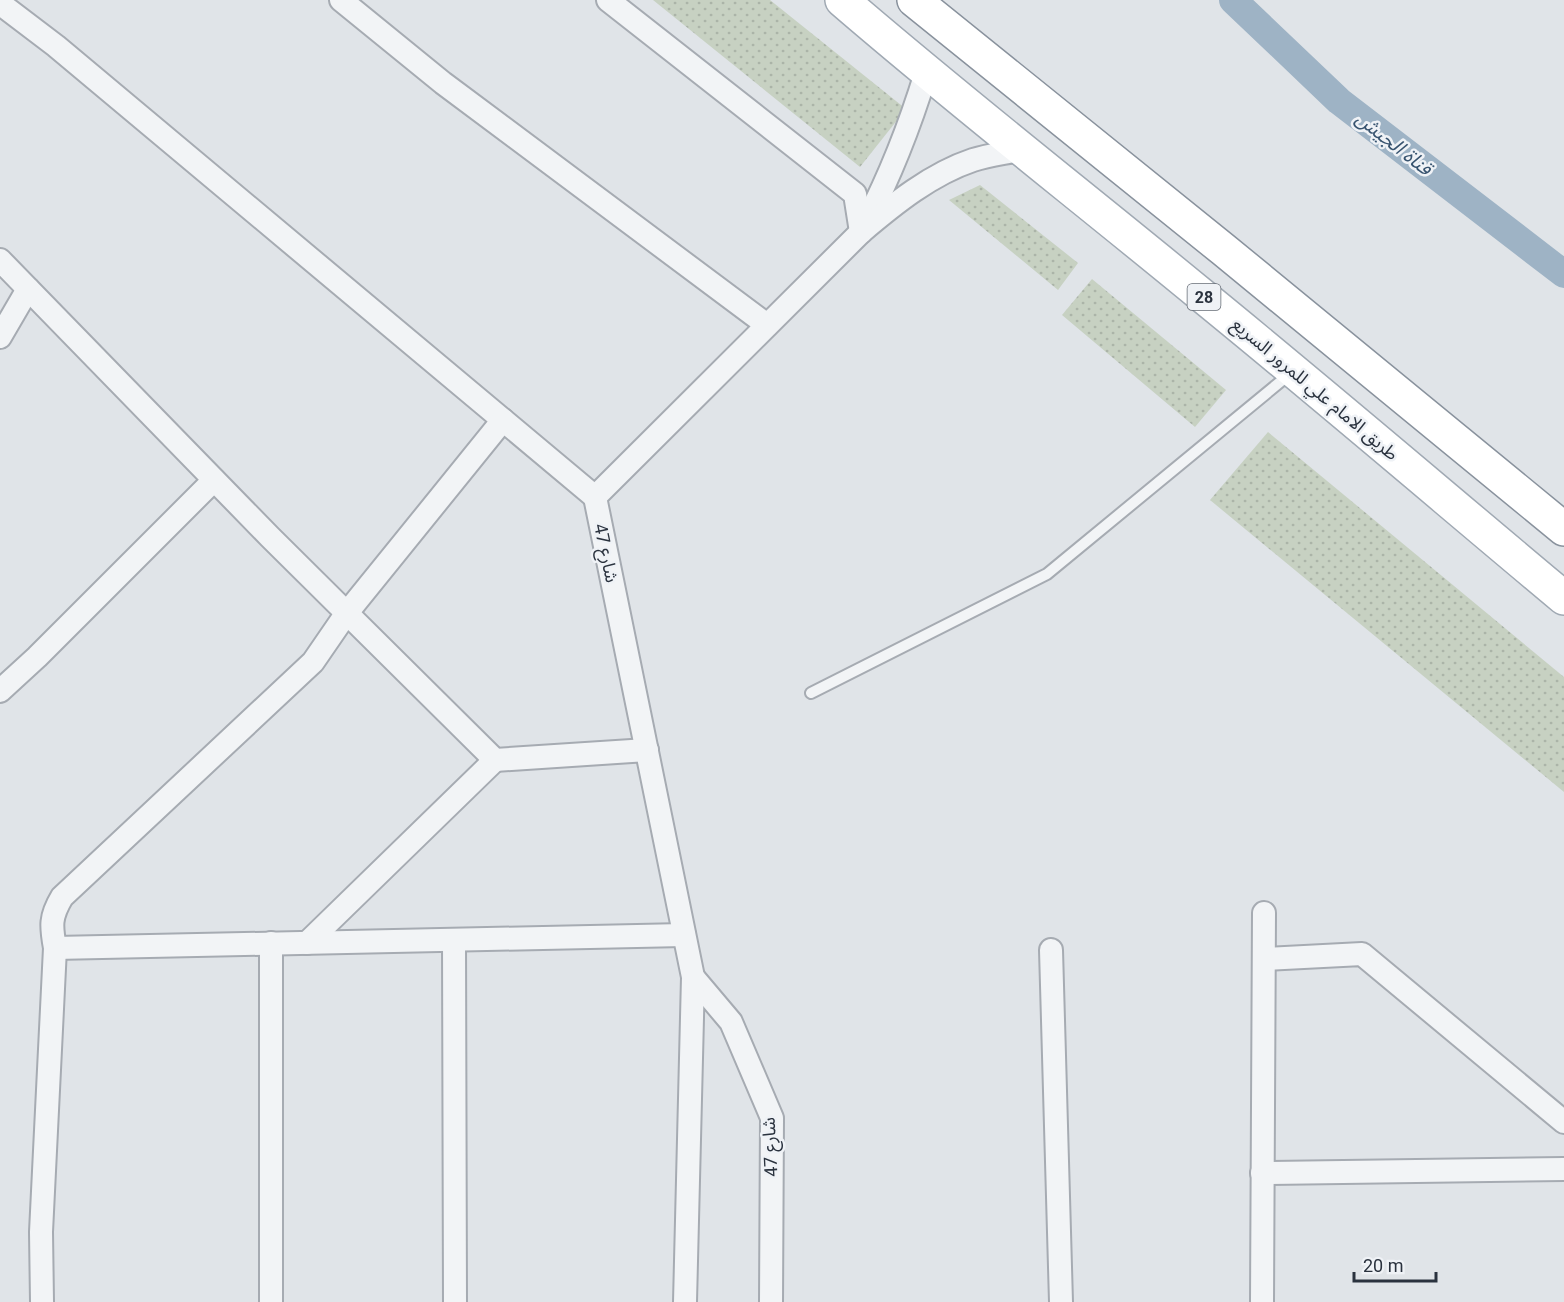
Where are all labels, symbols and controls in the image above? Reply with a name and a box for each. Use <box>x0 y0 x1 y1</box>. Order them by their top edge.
water label: قناة الجيش <box>1351 106 1438 181</box>
road number: 28 <box>1188 284 1220 310</box>
street label: طريق الامام علي للمرور السريع <box>1225 313 1403 467</box>
street label: شارع 47 <box>586 521 623 585</box>
street label: شارع 47 <box>757 1116 786 1177</box>
scale bar <box>1354 1245 1436 1283</box>
text: 20 m <box>1363 1255 1403 1276</box>

